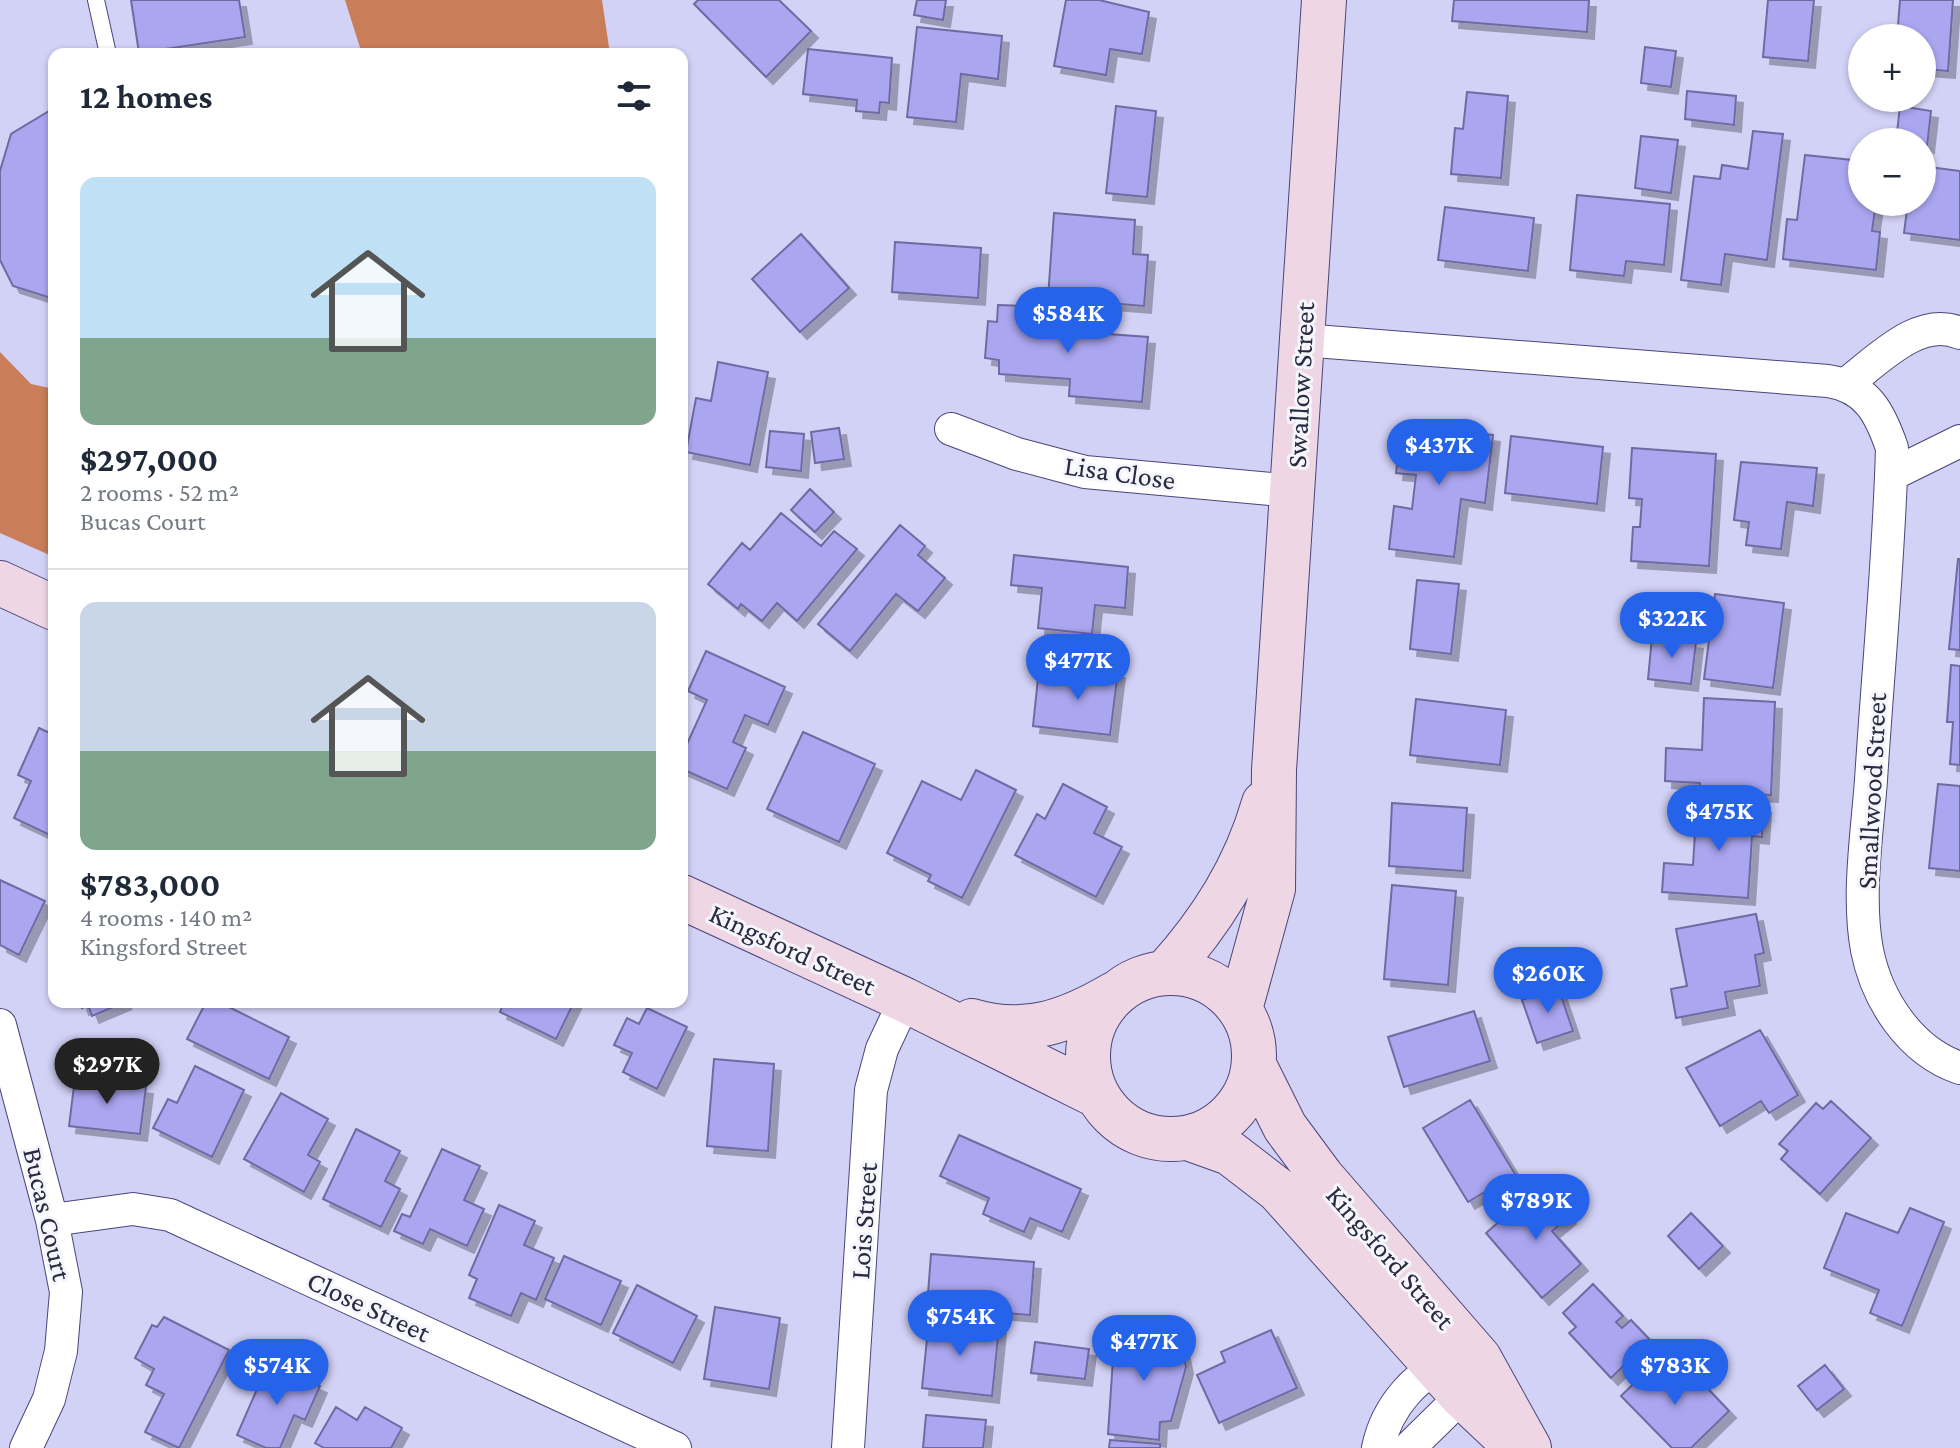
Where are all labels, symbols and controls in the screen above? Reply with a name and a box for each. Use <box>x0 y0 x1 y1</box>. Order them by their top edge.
map controls <box>1848 24 1936 216</box>
button: + <box>1848 24 1936 112</box>
icon: filters <box>612 74 656 118</box>
text: 12 homes <box>80 78 212 115</box>
button: − <box>1848 128 1936 216</box>
icon: home <box>296 229 440 373</box>
pin: $584K <box>1012 287 1124 355</box>
text: $584K <box>1032 298 1104 327</box>
street label: Swallow Street <box>1281 301 1320 469</box>
pin: $437K <box>1383 419 1495 487</box>
text: $437K <box>1405 430 1473 459</box>
text: $297,000 <box>80 441 218 478</box>
street label: Lisa Close <box>1063 449 1177 496</box>
text: 2 rooms · 52 m² <box>80 478 239 507</box>
text: Bucas Court <box>80 507 206 536</box>
pin: $322K <box>1616 592 1728 660</box>
text: $322K <box>1638 603 1706 632</box>
pin: $477K <box>1022 634 1134 702</box>
text: $477K <box>1044 645 1112 674</box>
icon: home <box>296 654 440 798</box>
street label: Smallwood Street <box>1851 691 1892 890</box>
pin: $475K <box>1663 785 1775 853</box>
text: $475K <box>1685 796 1753 825</box>
text: $783,000 <box>80 866 220 903</box>
street label: Kingsford Street <box>705 897 881 1002</box>
text: 4 rooms · 140 m² <box>80 903 252 932</box>
text: Kingsford Street <box>80 932 247 961</box>
pin: $260K <box>1492 947 1604 1015</box>
text: $260K <box>1512 958 1584 987</box>
pin: $297K <box>51 1038 163 1106</box>
text: $297K <box>72 1049 142 1078</box>
street label: Bucas Court <box>17 1145 78 1284</box>
street label: Lois Street <box>844 1161 883 1280</box>
pin: $789K <box>1480 1174 1592 1242</box>
street label: Kingsford Street <box>1320 1179 1462 1336</box>
text: $789K <box>1500 1185 1572 1214</box>
street label: Close Street <box>302 1265 436 1349</box>
pin: $754K <box>904 1290 1016 1358</box>
text: $754K <box>926 1301 994 1330</box>
pin: $477K <box>1088 1315 1200 1383</box>
text: $477K <box>1110 1326 1178 1355</box>
pin: $574K <box>221 1339 333 1407</box>
pin: $783K <box>1619 1339 1731 1407</box>
text: $574K <box>243 1350 311 1379</box>
text: $783K <box>1640 1350 1710 1379</box>

